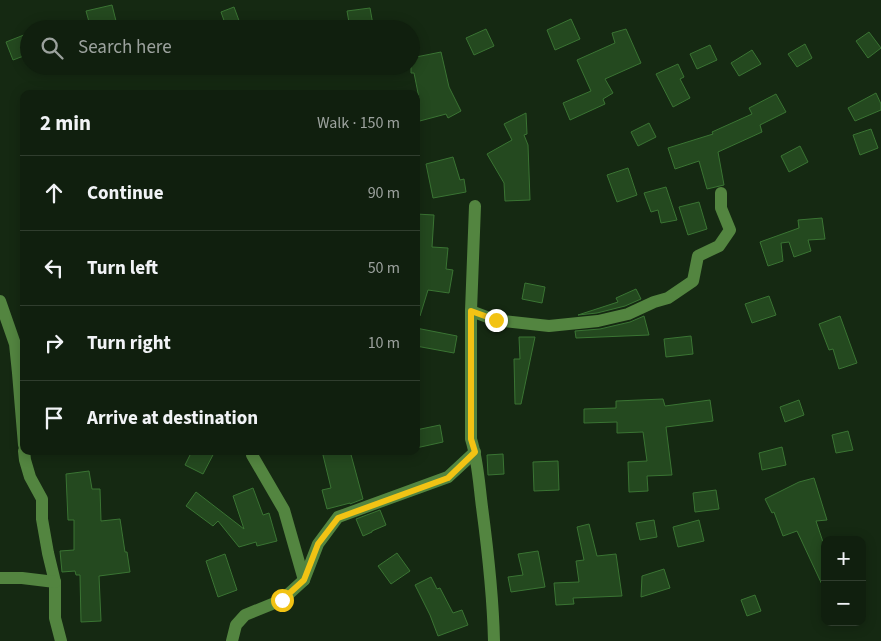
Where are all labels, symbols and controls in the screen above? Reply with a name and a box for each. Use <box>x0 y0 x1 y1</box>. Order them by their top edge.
search box <box>20 20 420 75</box>
icon: search <box>38 34 66 62</box>
text: Search here <box>78 34 172 61</box>
text: 2 min <box>40 108 91 138</box>
text: Walk · 150 m <box>317 112 400 134</box>
icon: ahead <box>40 179 68 207</box>
text: Continue <box>87 180 164 207</box>
text: 90 m <box>368 182 400 204</box>
icon: left <box>40 254 68 282</box>
text: Turn left <box>87 255 158 282</box>
text: 50 m <box>368 257 400 279</box>
route end <box>485 309 508 332</box>
icon: right <box>40 329 68 357</box>
text: Turn right <box>87 330 171 357</box>
text: 10 m <box>368 332 400 354</box>
icon: arrive <box>40 404 68 432</box>
text: Arrive at destination <box>87 405 258 432</box>
map controls <box>821 536 866 626</box>
button: + <box>821 536 866 581</box>
button: − <box>821 581 866 626</box>
route start <box>271 589 294 612</box>

